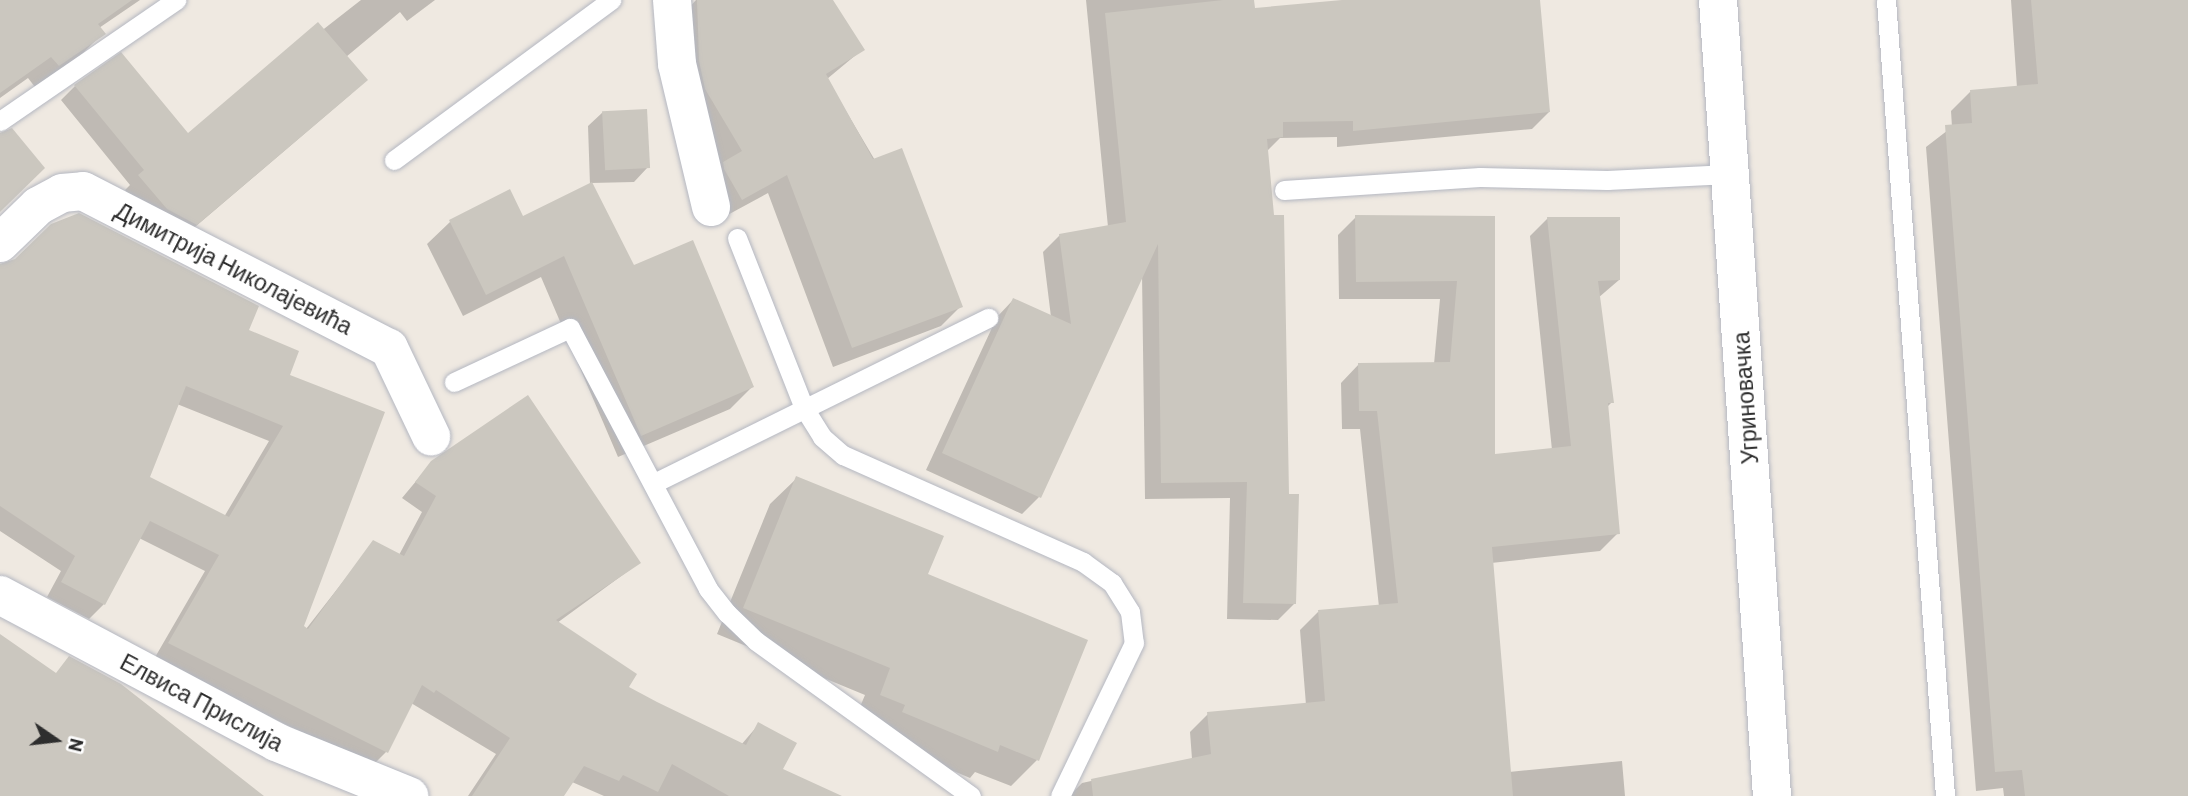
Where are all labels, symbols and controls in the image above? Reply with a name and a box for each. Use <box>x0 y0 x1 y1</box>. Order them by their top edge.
street label: Димитрија Николајевића <box>111 196 357 340</box>
street label: Угриновачка <box>1727 331 1763 465</box>
street label: Елвиса Прислија <box>116 647 288 757</box>
north arrow <box>21 705 91 775</box>
text: N <box>64 736 90 754</box>

